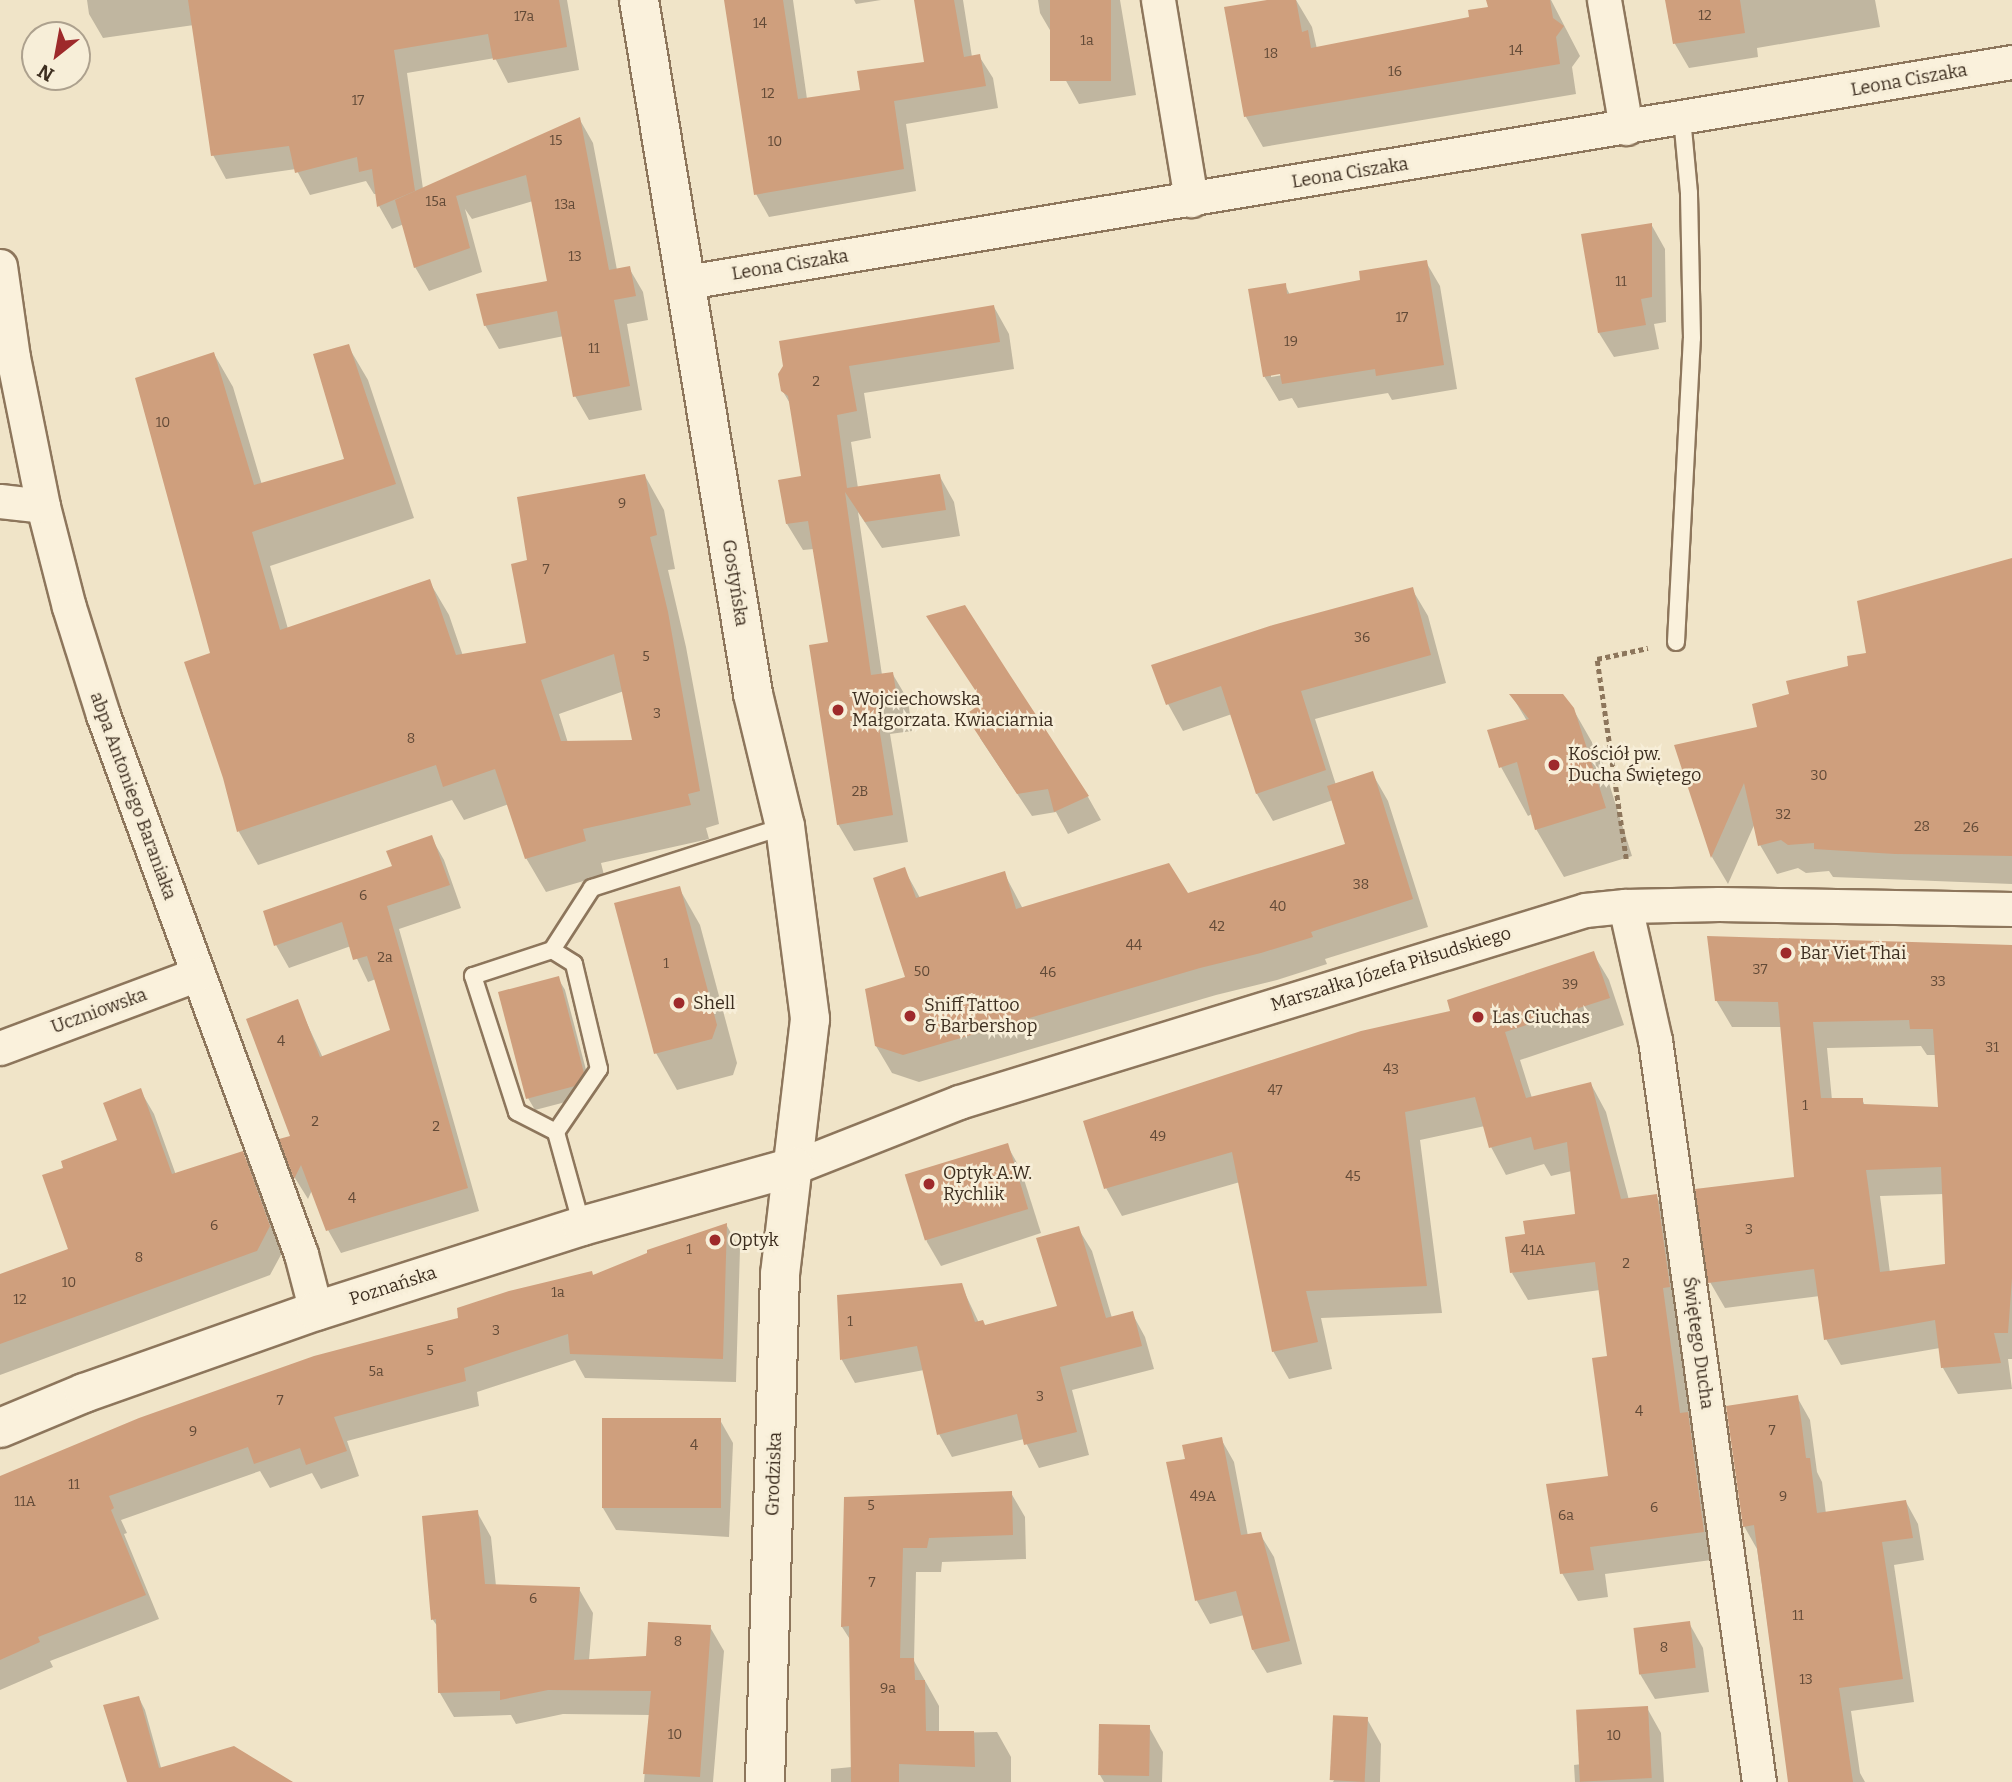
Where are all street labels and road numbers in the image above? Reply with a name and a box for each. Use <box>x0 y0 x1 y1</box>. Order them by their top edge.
street label: Leona Ciszaka <box>1849 59 1969 101</box>
street label: Leona Ciszaka <box>1290 153 1410 193</box>
street label: Leona Ciszaka <box>730 245 850 285</box>
street label: Gostyńska <box>717 538 753 628</box>
street label: abpa Antoniego Baraniaka <box>85 689 181 903</box>
street label: Marszałka Józefa Piłsudskiego <box>1268 922 1514 1016</box>
street label: Uczniowska <box>48 984 150 1038</box>
street label: Poznańska <box>347 1262 439 1310</box>
street label: Świętego Ducha <box>1678 1275 1718 1411</box>
street label: Grodziska <box>762 1432 786 1516</box>

